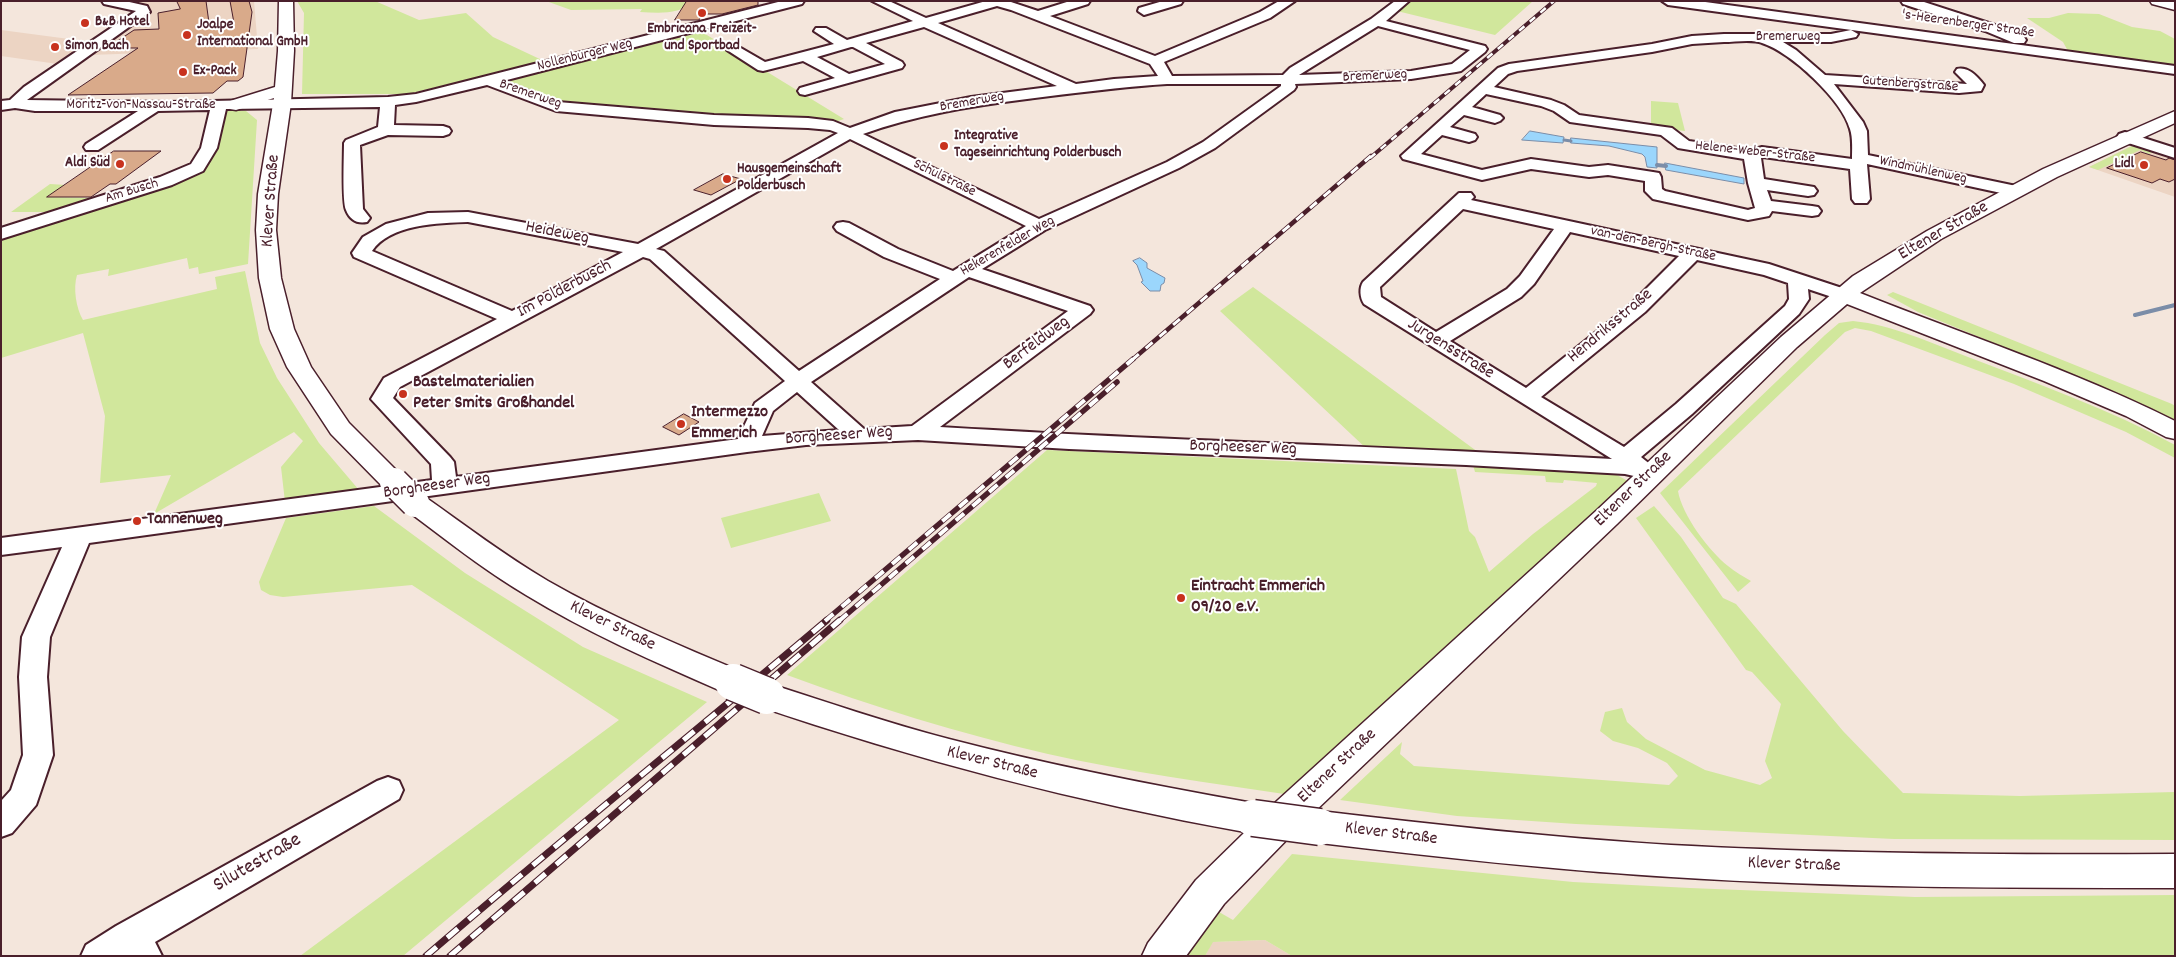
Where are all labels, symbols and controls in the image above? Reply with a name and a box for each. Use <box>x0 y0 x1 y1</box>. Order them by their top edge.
marker: Embricana Freizeit- und Sportbad <box>696 7 708 19</box>
street label: 's-Heerenberger Straße <box>1901 7 2035 43</box>
place label: B&B Hotel <box>95 14 149 32</box>
marker: B&B Hotel <box>79 17 91 29</box>
place label: Joalpe International GmbH <box>197 17 308 52</box>
place label: Embricana Freizeit- und Sportbad <box>647 21 757 56</box>
marker: Joalpe International GmbH <box>181 29 193 41</box>
street label: Bremerweg <box>1756 29 1820 47</box>
street label: Nollenburger Weg <box>536 36 634 76</box>
place label: Simon Bach <box>65 38 129 56</box>
marker: Simon Bach <box>49 41 61 53</box>
place label: Ex-Pack <box>193 63 237 81</box>
marker: Ex-Pack <box>177 66 189 78</box>
street label: Bremerweg <box>1342 66 1408 88</box>
street label: Gutenbergstraße <box>1861 73 1959 97</box>
street label: Bremerweg <box>497 76 563 114</box>
street label: Bremerweg <box>939 89 1005 117</box>
street label: Moritz-von-Nassau-Straße <box>66 97 216 115</box>
place label: Integrative Tageseinrichtung Polderbusch <box>954 128 1121 163</box>
street label: Helene-Weber-Straße <box>1694 138 1816 168</box>
marker: Integrative Tageseinrichtung Polderbusch <box>938 140 950 152</box>
street label: Windmühlenweg <box>1878 153 1968 189</box>
street label: Klever Straße <box>258 154 286 248</box>
place label: Aldi Süd <box>65 155 110 173</box>
street label: Schulstraße <box>910 156 978 202</box>
place label: Lidl <box>2115 156 2134 174</box>
marker: Aldi Süd <box>114 158 126 170</box>
marker: Lidl <box>2138 159 2150 171</box>
place label: Hausgemeinschaft Polderbusch <box>737 161 841 196</box>
marker: Hausgemeinschaft Polderbusch <box>721 173 733 185</box>
street label: Am Busch <box>103 175 161 209</box>
street label: Eltener Straße <box>1895 198 1993 266</box>
street label: Hekerenfelder Weg <box>958 213 1058 281</box>
street label: Heideweg <box>523 217 591 251</box>
street label: van-den-Bergh-Straße <box>1589 223 1717 267</box>
street label: Im Polderbusch <box>514 256 616 324</box>
street label: Hendriksstraße <box>1564 285 1658 369</box>
street label: Berfeldweg <box>1000 312 1074 376</box>
street label: Jurgensstraße <box>1403 315 1497 385</box>
place label: Bastelmaterialien Peter Smits Großhandel <box>413 373 574 416</box>
marker: Bastelmaterialien Peter Smits Großhandel <box>397 388 409 400</box>
place label: Intermezzo Emmerich <box>691 403 768 446</box>
marker: Intermezzo Emmerich <box>675 418 687 430</box>
street label: Borgheeser Weg <box>785 422 893 452</box>
street label: Borgheeser Weg <box>1189 436 1297 462</box>
street label: Eltener Straße <box>1590 447 1678 533</box>
street label: Borgheeser Weg <box>382 469 492 505</box>
place label: Tannenweg <box>147 510 223 532</box>
marker: Tannenweg <box>131 515 143 527</box>
place label: Eintracht Emmerich 09/20 e.V. <box>1191 577 1325 620</box>
marker: Eintracht Emmerich 09/20 e.V. <box>1175 592 1187 604</box>
street label: Klever Straße <box>566 597 658 657</box>
street label: Eltener Straße <box>1294 725 1382 809</box>
street label: Klever Straße <box>944 742 1040 786</box>
street label: Klever Straße <box>1344 819 1438 851</box>
street label: Silutestraße <box>209 829 307 899</box>
street label: Klever Straße <box>1747 854 1841 878</box>

